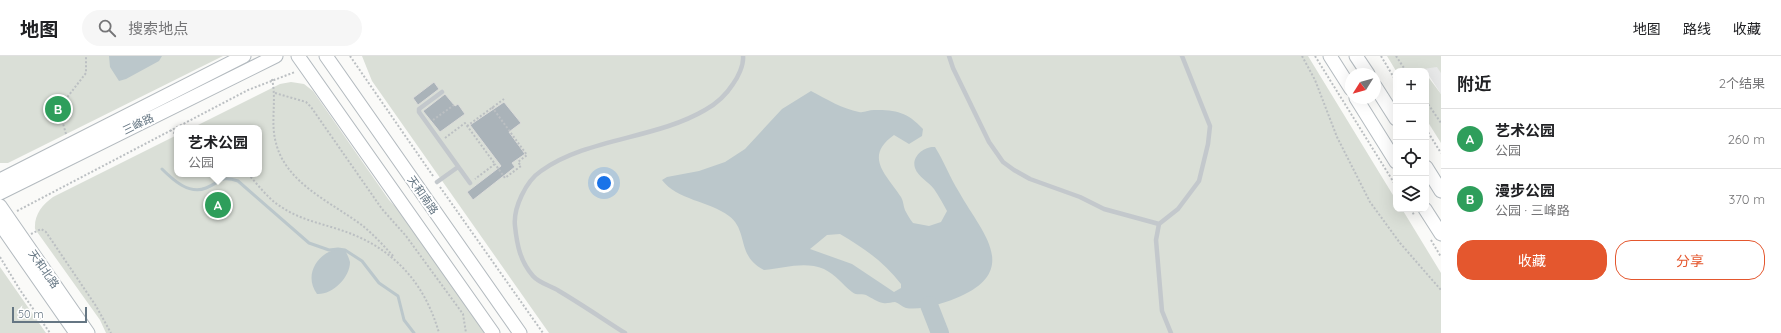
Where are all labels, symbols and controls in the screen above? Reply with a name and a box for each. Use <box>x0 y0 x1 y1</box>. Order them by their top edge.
search box <box>82 10 362 46</box>
text: 地图 <box>20 17 58 41</box>
icon: search <box>96 17 118 39</box>
text: 搜索地点 <box>128 19 188 38</box>
text: 地图 <box>1633 20 1661 38</box>
text: 路线 <box>1683 20 1711 38</box>
text: 收藏 <box>1733 20 1761 38</box>
north arrow <box>1345 68 1381 104</box>
map controls <box>1393 68 1429 212</box>
button: + <box>1393 68 1429 104</box>
text: 附近 <box>1457 73 1491 94</box>
text: 2个结果 <box>1719 75 1765 91</box>
pin: B <box>45 94 71 124</box>
button: − <box>1393 104 1429 140</box>
street label: 三峰路 <box>120 110 156 138</box>
text: 艺术公园 <box>1495 121 1555 140</box>
popup <box>174 125 262 177</box>
text: A <box>1466 131 1474 147</box>
text: 260 m <box>1728 131 1765 147</box>
text: 艺术公园 <box>188 133 248 152</box>
button: locate <box>1393 140 1429 176</box>
text: 公园 <box>1495 142 1521 158</box>
text: 公园 <box>188 154 214 170</box>
street label: 天和南路 <box>405 173 441 217</box>
your location <box>594 173 614 193</box>
button: layers <box>1393 176 1429 212</box>
text: 漫步公园 <box>1495 181 1555 200</box>
pin: A <box>205 190 231 220</box>
text: B <box>1466 191 1474 207</box>
text: 370 m <box>1728 191 1765 207</box>
text: 公园 · 三峰路 <box>1495 202 1570 218</box>
button: 收藏 <box>1457 240 1607 280</box>
button: 分享 <box>1615 240 1765 280</box>
street label: 天和北路 <box>26 247 62 291</box>
scale bar <box>12 305 87 324</box>
text: 50 m <box>18 307 44 321</box>

